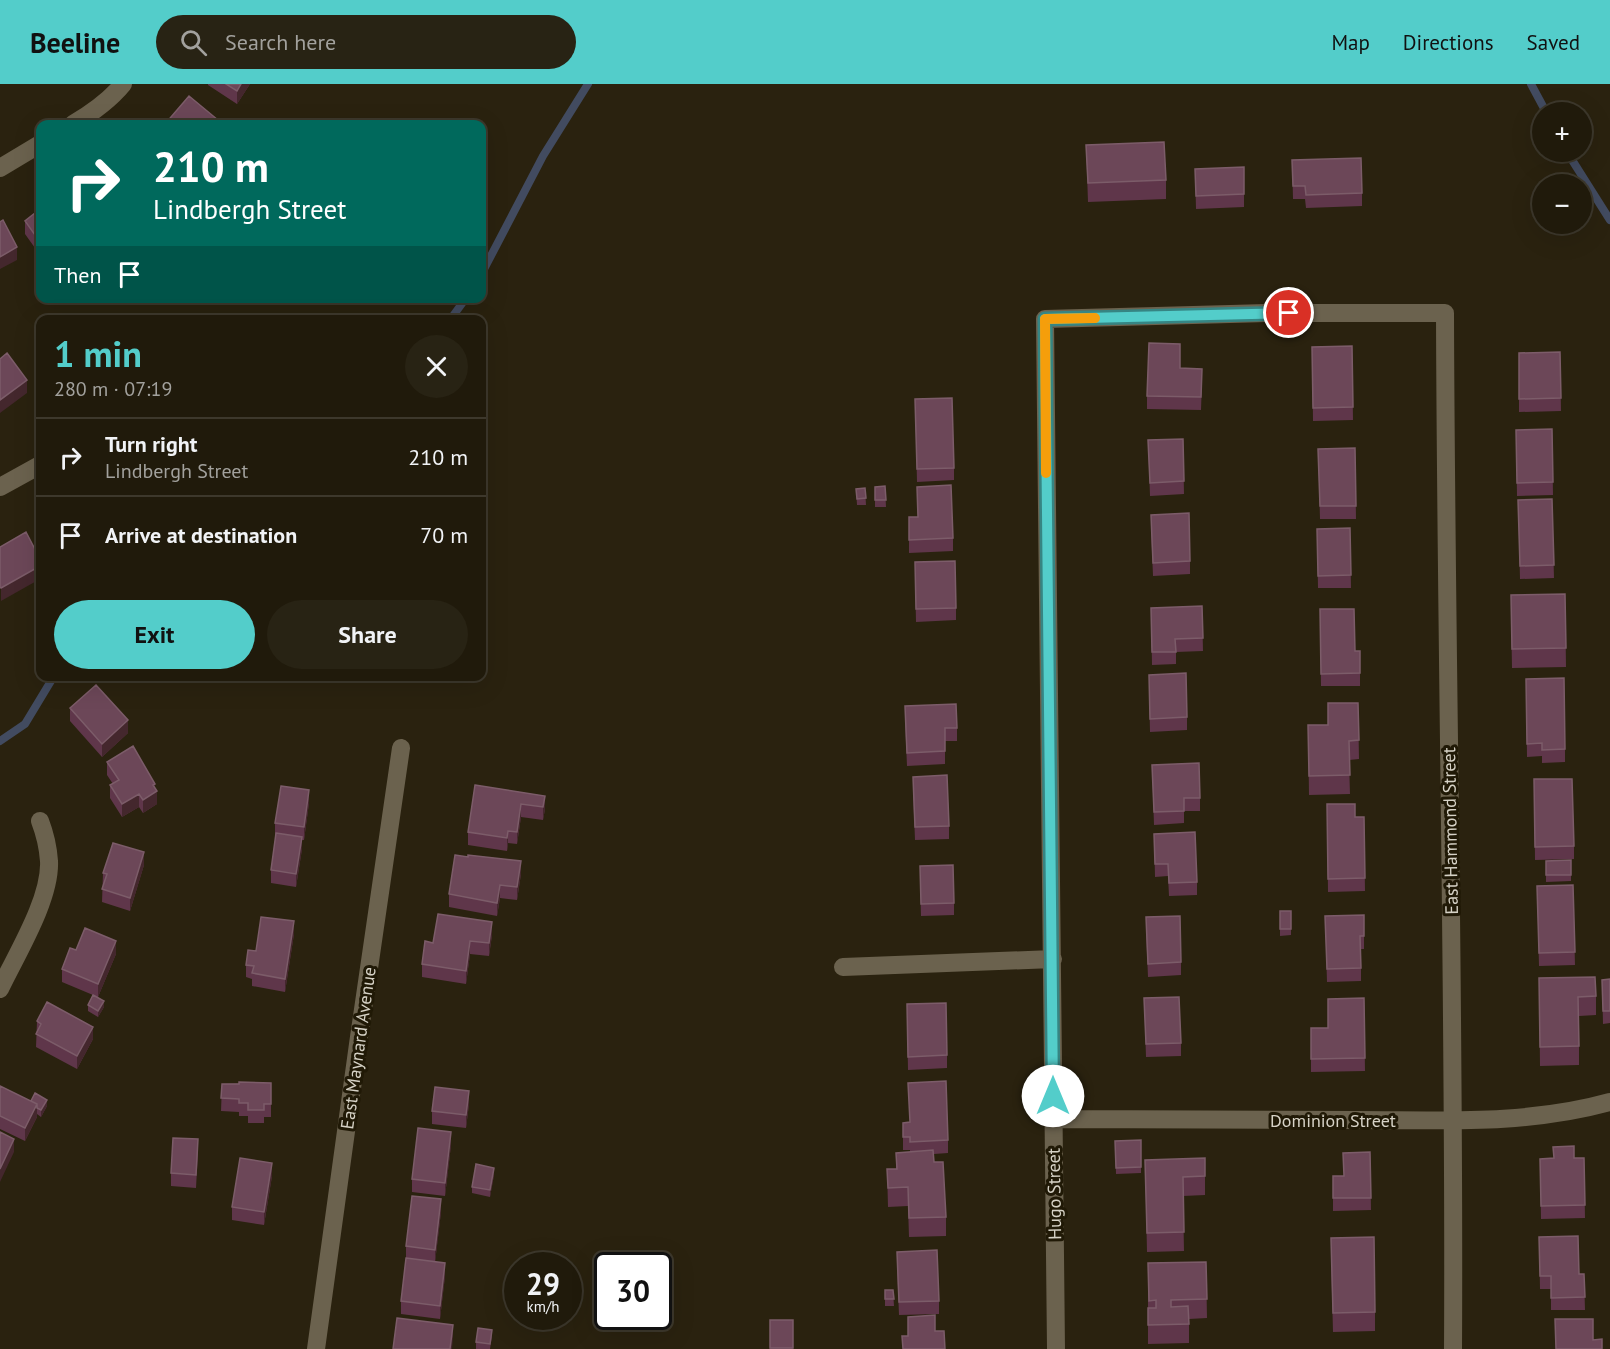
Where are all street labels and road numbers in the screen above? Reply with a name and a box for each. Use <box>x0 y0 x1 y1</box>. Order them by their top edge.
street label: East Hammond Street <box>1437 747 1463 915</box>
street label: East Maynard Avenue <box>335 965 381 1131</box>
street label: Dominion Street <box>1270 1109 1396 1132</box>
street label: Hugo Street <box>1042 1148 1066 1240</box>

